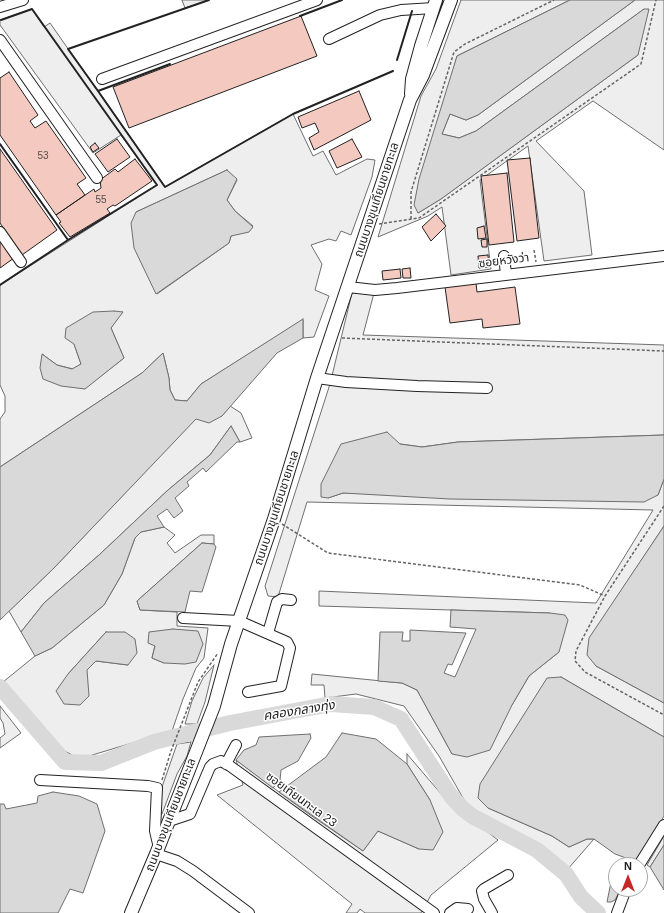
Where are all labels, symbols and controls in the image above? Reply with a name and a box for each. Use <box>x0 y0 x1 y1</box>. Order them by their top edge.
street label: ถนนบางขุนเทียนชายทะเล <box>352 141 402 259</box>
house number: 53 <box>37 150 49 162</box>
house number: 55 <box>95 194 107 206</box>
street label: ซอยหวังว่า <box>478 251 530 271</box>
street label: ถนนบางขุนเทียนชายทะเล <box>252 449 302 567</box>
water label: คลองกลางทุ่ง <box>262 698 336 724</box>
street label: ถนนบางขุนเทียนชายทะเล <box>143 756 199 874</box>
street label: ซอยเทียนทะเล 23 <box>263 769 339 831</box>
north arrow <box>608 857 648 897</box>
text: N <box>624 860 632 872</box>

